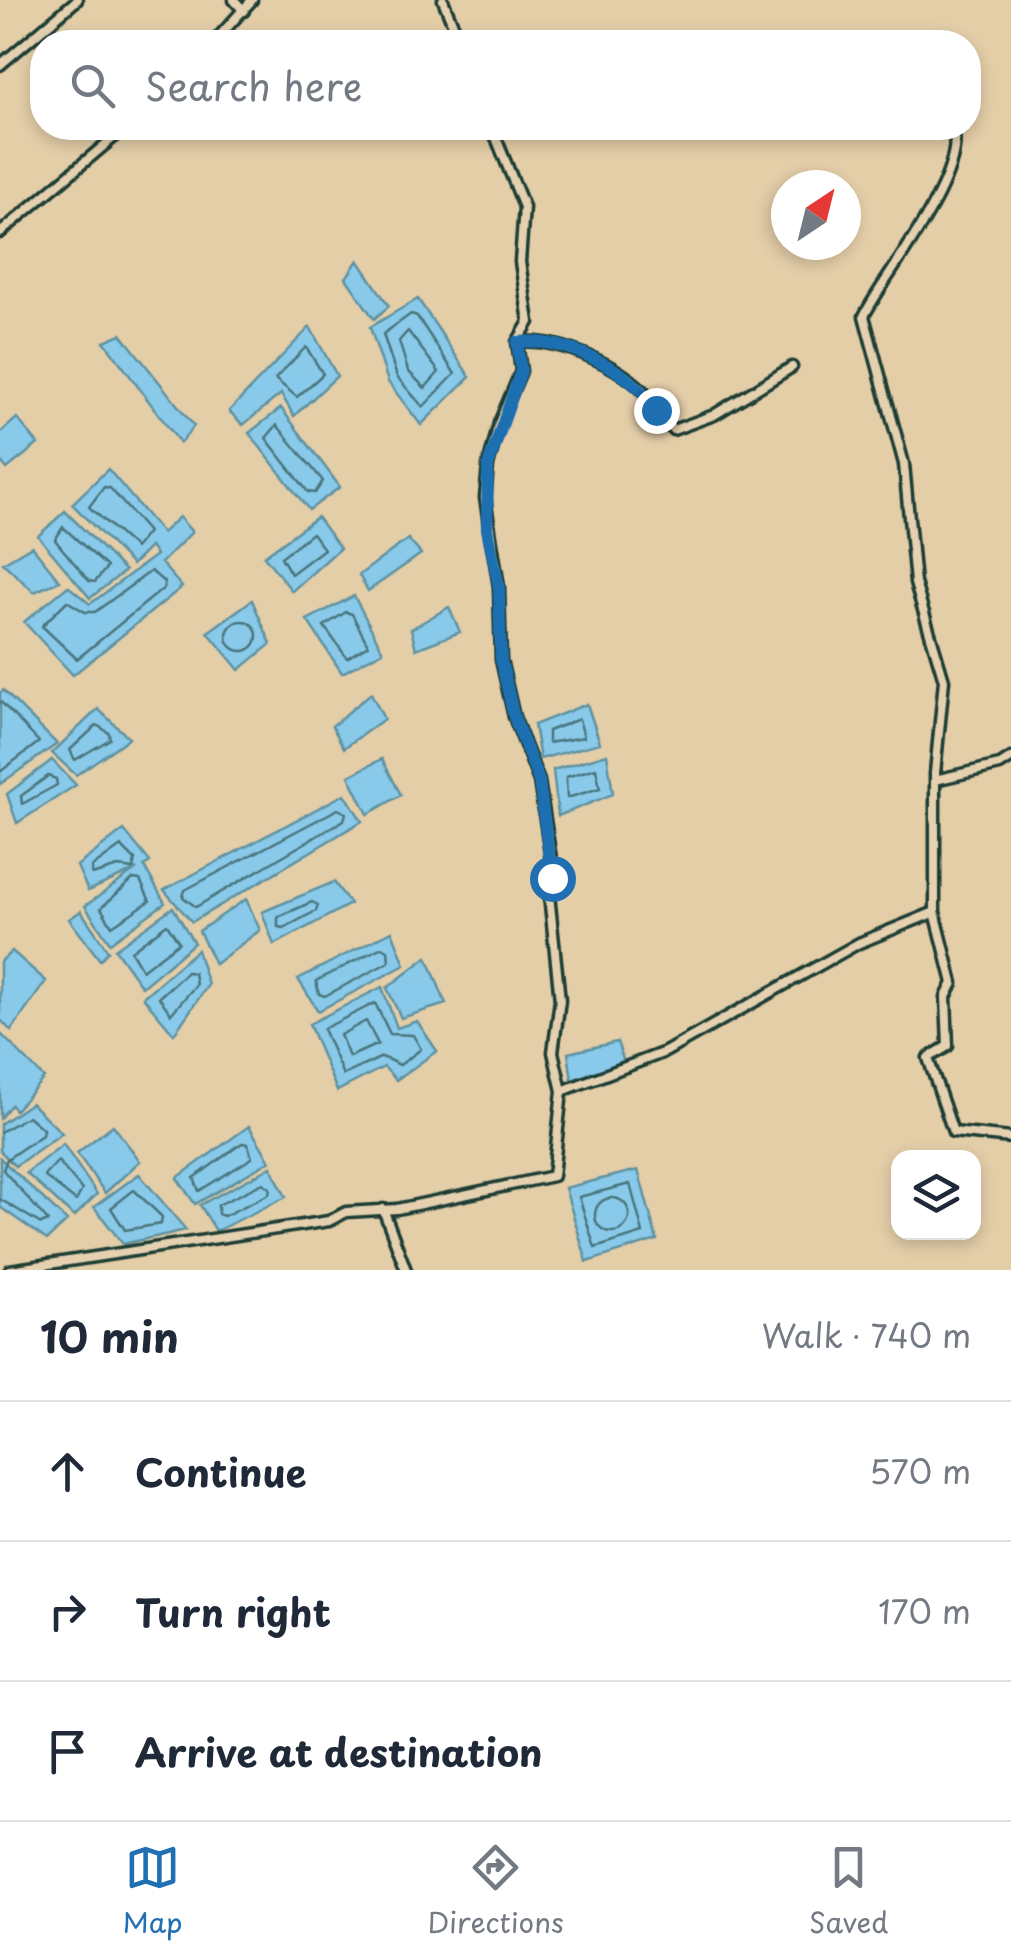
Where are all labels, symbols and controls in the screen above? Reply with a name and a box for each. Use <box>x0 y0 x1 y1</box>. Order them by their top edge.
search box <box>30 30 981 140</box>
text: Search here <box>145 57 362 114</box>
icon: search <box>65 58 120 113</box>
north arrow <box>771 170 861 260</box>
route end <box>634 388 680 434</box>
route start <box>530 856 576 902</box>
map controls <box>891 1150 981 1240</box>
button: layers <box>891 1150 981 1240</box>
text: 10 min <box>40 1304 179 1367</box>
text: Walk · 740 m <box>762 1311 971 1359</box>
text: Continue <box>135 1443 306 1500</box>
icon: ahead <box>40 1444 95 1499</box>
text: 570 m <box>869 1447 971 1495</box>
text: Turn right <box>135 1583 331 1640</box>
icon: right <box>40 1584 95 1639</box>
text: 170 m <box>878 1587 971 1635</box>
text: Arrive at destination <box>135 1723 543 1780</box>
icon: arrive <box>40 1724 95 1779</box>
tab: Map <box>123 1840 182 1943</box>
tab: Directions <box>428 1840 564 1943</box>
tab: Saved <box>809 1840 888 1943</box>

